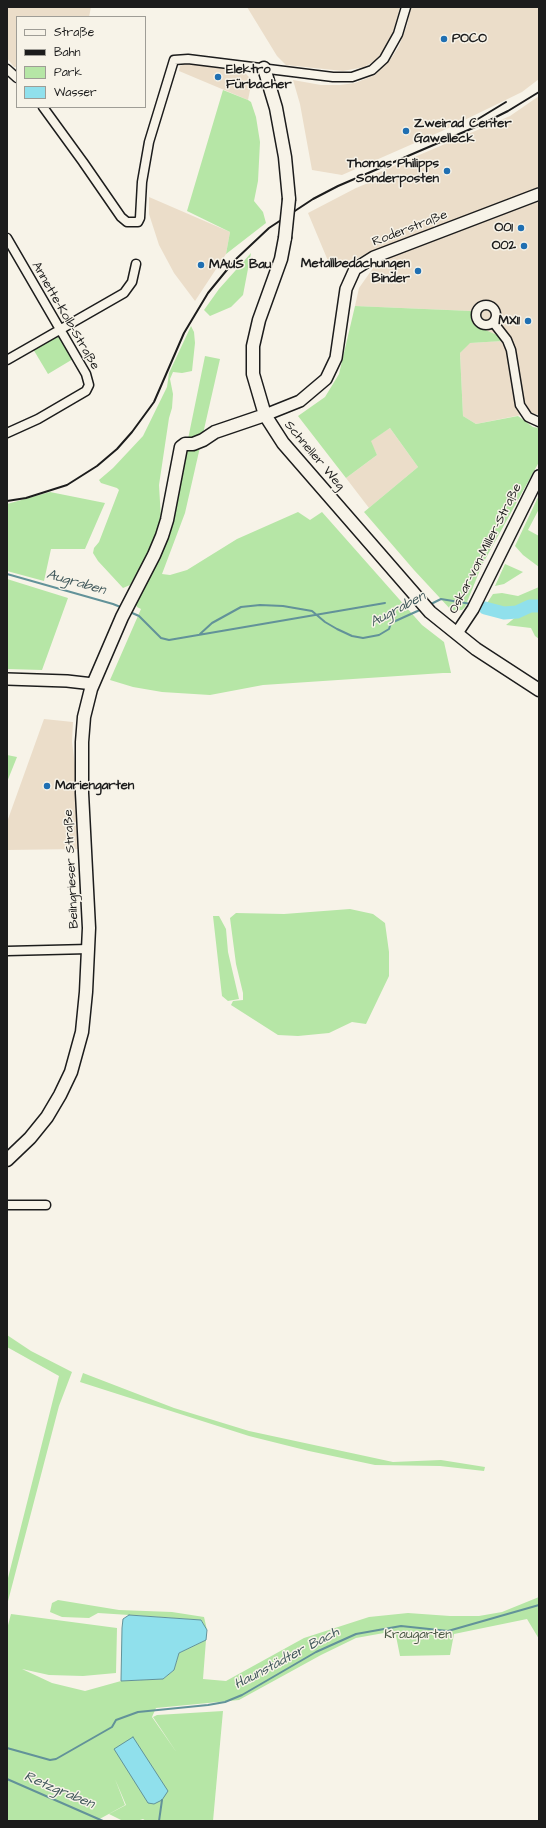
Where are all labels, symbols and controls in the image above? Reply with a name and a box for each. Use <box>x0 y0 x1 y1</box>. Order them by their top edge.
legend <box>16 16 146 108</box>
text: Straße <box>54 24 94 41</box>
place label: POCO <box>452 31 487 47</box>
marker: POCO <box>439 34 449 44</box>
text: Bahn <box>54 44 81 61</box>
place label: Elektro Fürbacher <box>226 62 292 93</box>
text: Park <box>54 64 82 81</box>
marker: Elektro Fürbacher <box>213 72 223 82</box>
text: Wasser <box>54 84 97 101</box>
place label: Zweirad Center Gawelleck <box>414 116 512 147</box>
marker: Zweirad Center Gawelleck <box>401 126 411 136</box>
place label: Thomas Philipps Sonderposten <box>347 156 439 187</box>
marker: Thomas Philipps Sonderposten <box>442 166 452 176</box>
street label: Roderstraße <box>370 208 450 250</box>
place label: O01 <box>494 220 513 236</box>
marker: O01 <box>516 223 526 233</box>
place label: O02 <box>492 238 516 254</box>
marker: O02 <box>519 241 529 251</box>
place label: Metallbedachungen Binder <box>301 256 410 287</box>
place label: MAUS Bau <box>209 257 271 273</box>
street label: Annette-Kolb-Straße <box>28 259 102 373</box>
marker: MAUS Bau <box>196 260 206 270</box>
marker: Metallbedachungen Binder <box>413 266 423 276</box>
place label: MX11 <box>498 313 520 329</box>
marker: MX11 <box>523 316 533 326</box>
street label: Schneller Weg <box>280 418 348 494</box>
street label: Oskar-von-Miller-Straße <box>446 481 526 617</box>
water label: Augraben <box>45 567 107 599</box>
water label: Augraben <box>367 588 429 632</box>
place label: Mariengarten <box>55 778 134 794</box>
marker: Mariengarten <box>42 781 52 791</box>
street label: Beilngrieser Straße <box>61 809 83 929</box>
water label: Haunstädter Bach <box>232 1624 342 1694</box>
park label: Kraugarten <box>384 1627 452 1643</box>
water label: Retzgraben <box>21 1769 97 1813</box>

